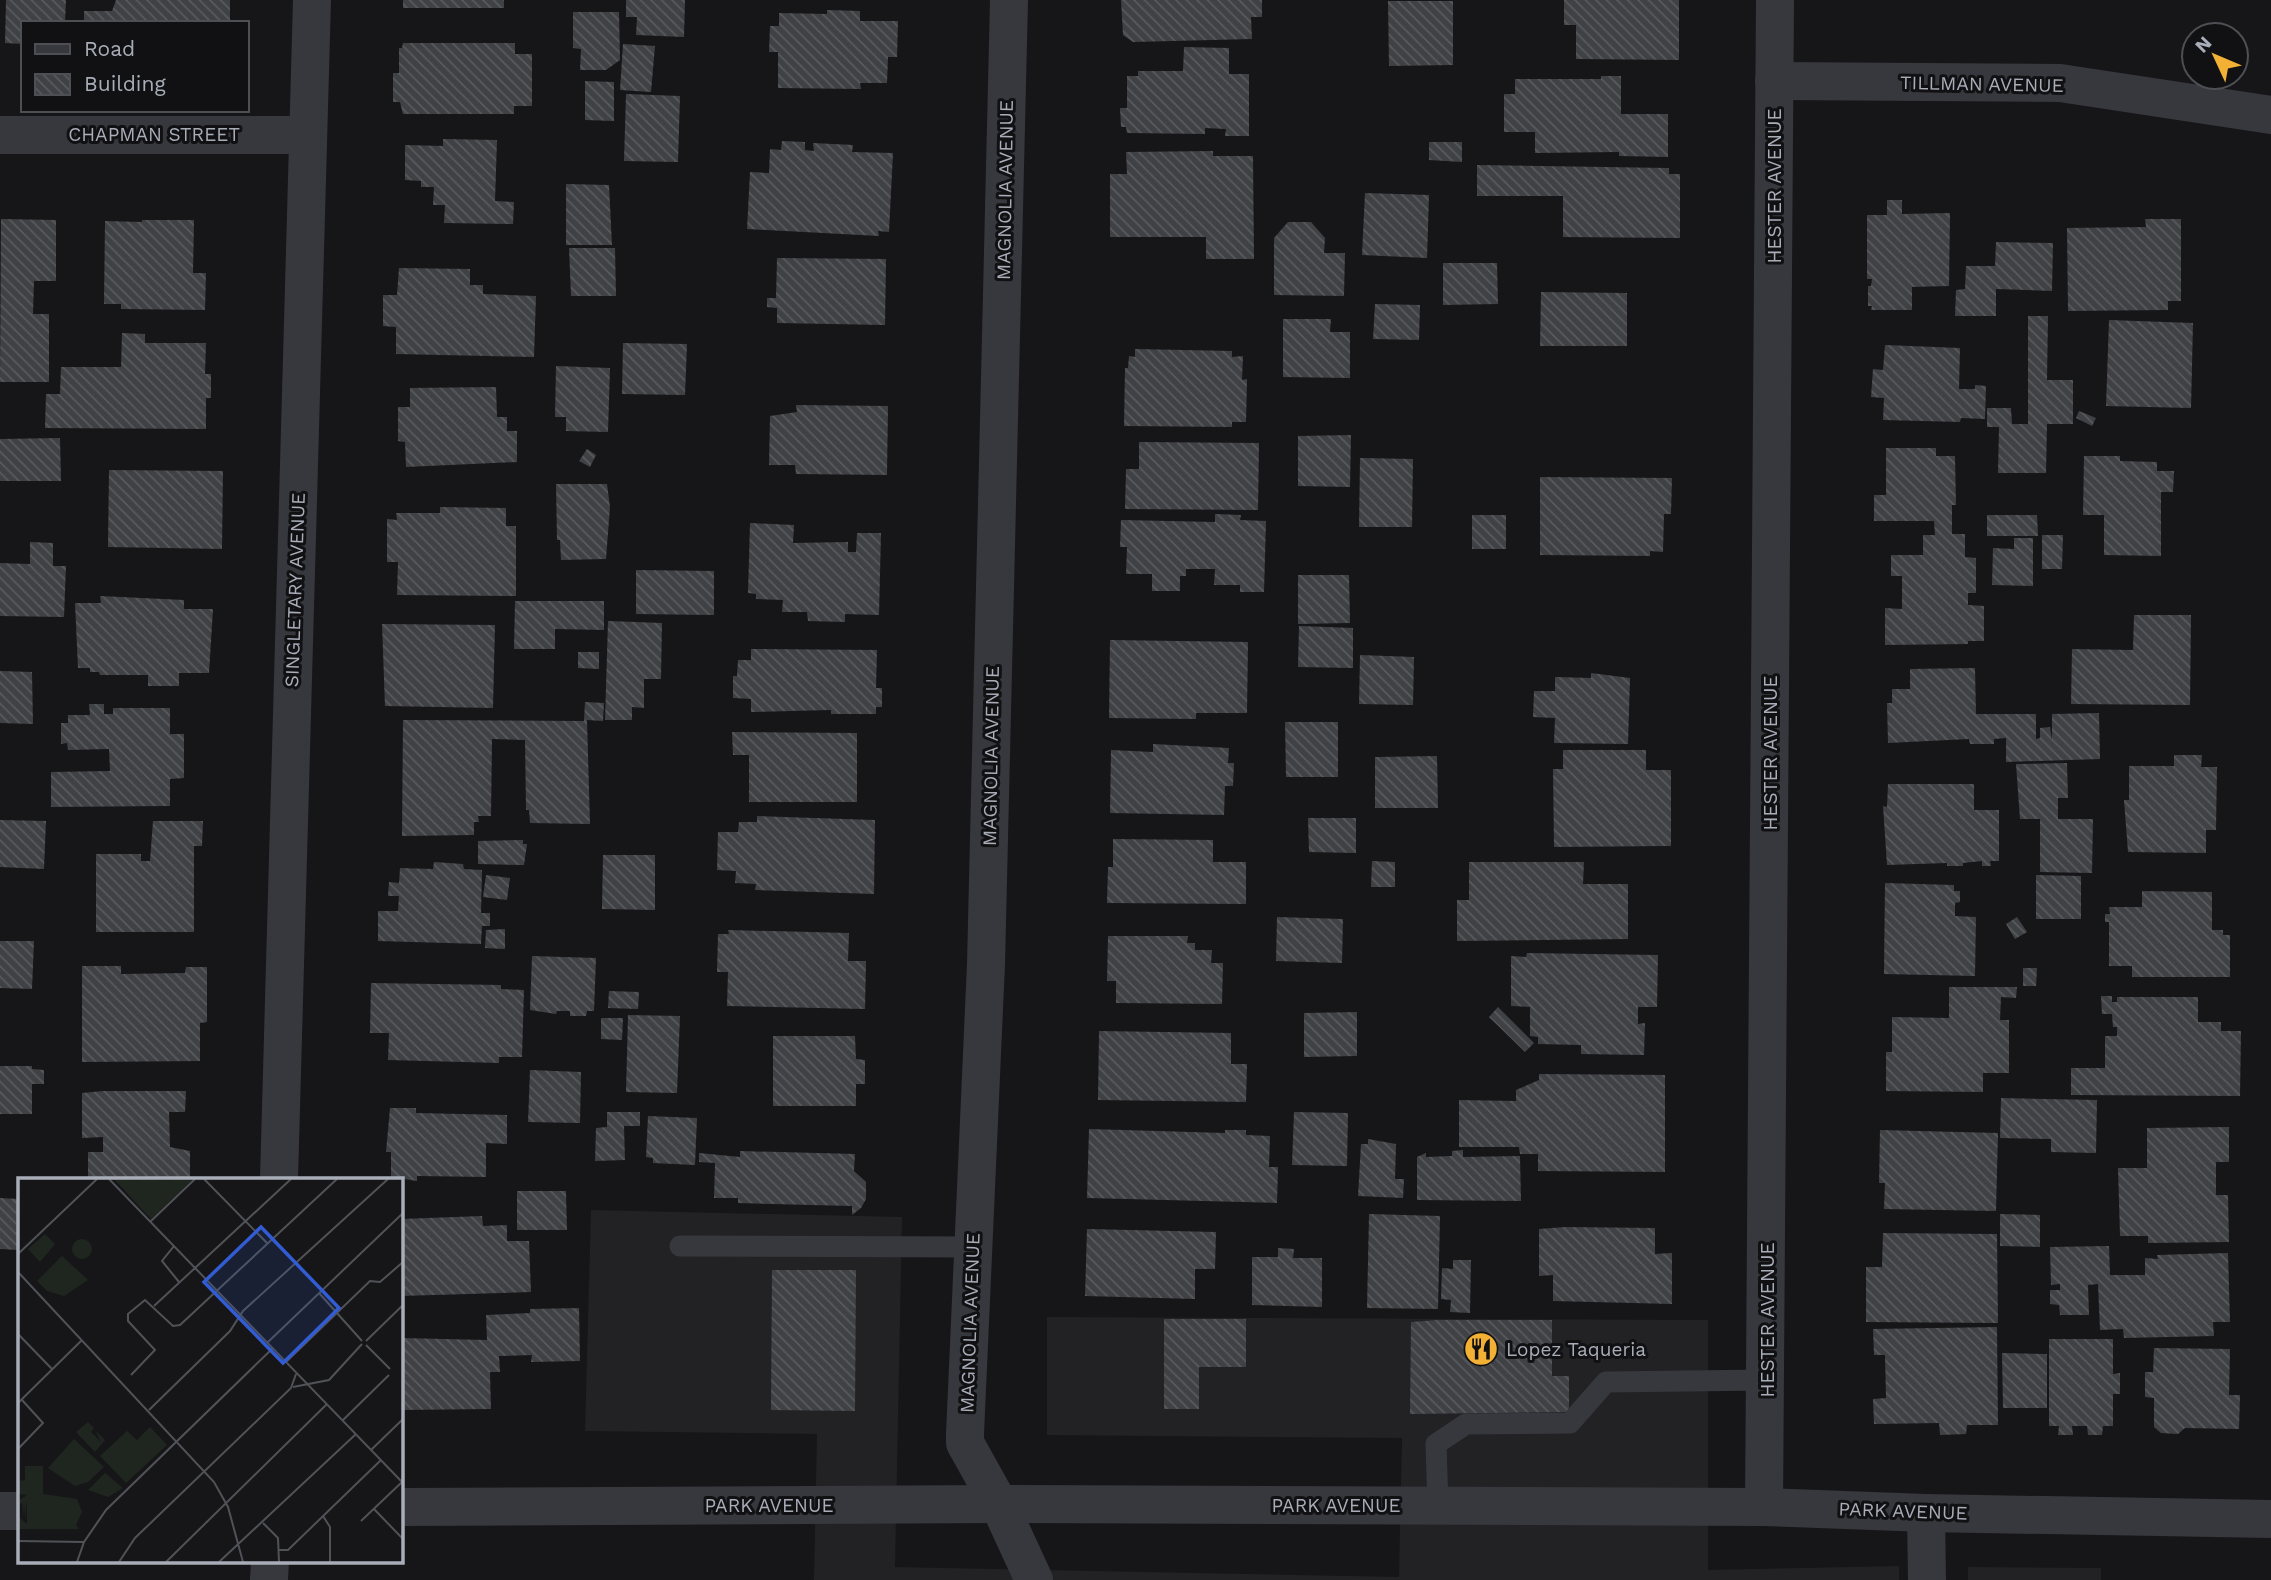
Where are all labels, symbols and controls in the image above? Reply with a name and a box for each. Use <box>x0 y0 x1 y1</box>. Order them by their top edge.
legend <box>21 21 248 112</box>
north arrow <box>2180 21 2250 91</box>
text: N <box>2190 31 2216 58</box>
text: Road <box>84 36 135 61</box>
text: Building <box>84 71 166 96</box>
street label: TILLMAN AVENUE <box>1900 71 2064 97</box>
street label: MAGNOLIA AVENUE <box>992 100 1018 280</box>
street label: HESTER AVENUE <box>1763 109 1786 263</box>
street label: CHAPMAN STREET <box>68 123 240 146</box>
street label: SINGLETARY AVENUE <box>280 492 310 688</box>
street label: MAGNOLIA AVENUE <box>978 666 1004 846</box>
street label: HESTER AVENUE <box>1759 676 1782 830</box>
inset map <box>18 1178 402 1562</box>
street label: MAGNOLIA AVENUE <box>955 1233 985 1413</box>
street label: HESTER AVENUE <box>1756 1243 1779 1397</box>
restaurant icon: Lopez Taqueria <box>1462 1330 1500 1368</box>
place label: Lopez Taqueria <box>1506 1338 1646 1361</box>
street label: PARK AVENUE <box>704 1494 834 1517</box>
street label: PARK AVENUE <box>1271 1494 1401 1517</box>
street label: PARK AVENUE <box>1838 1497 1968 1525</box>

